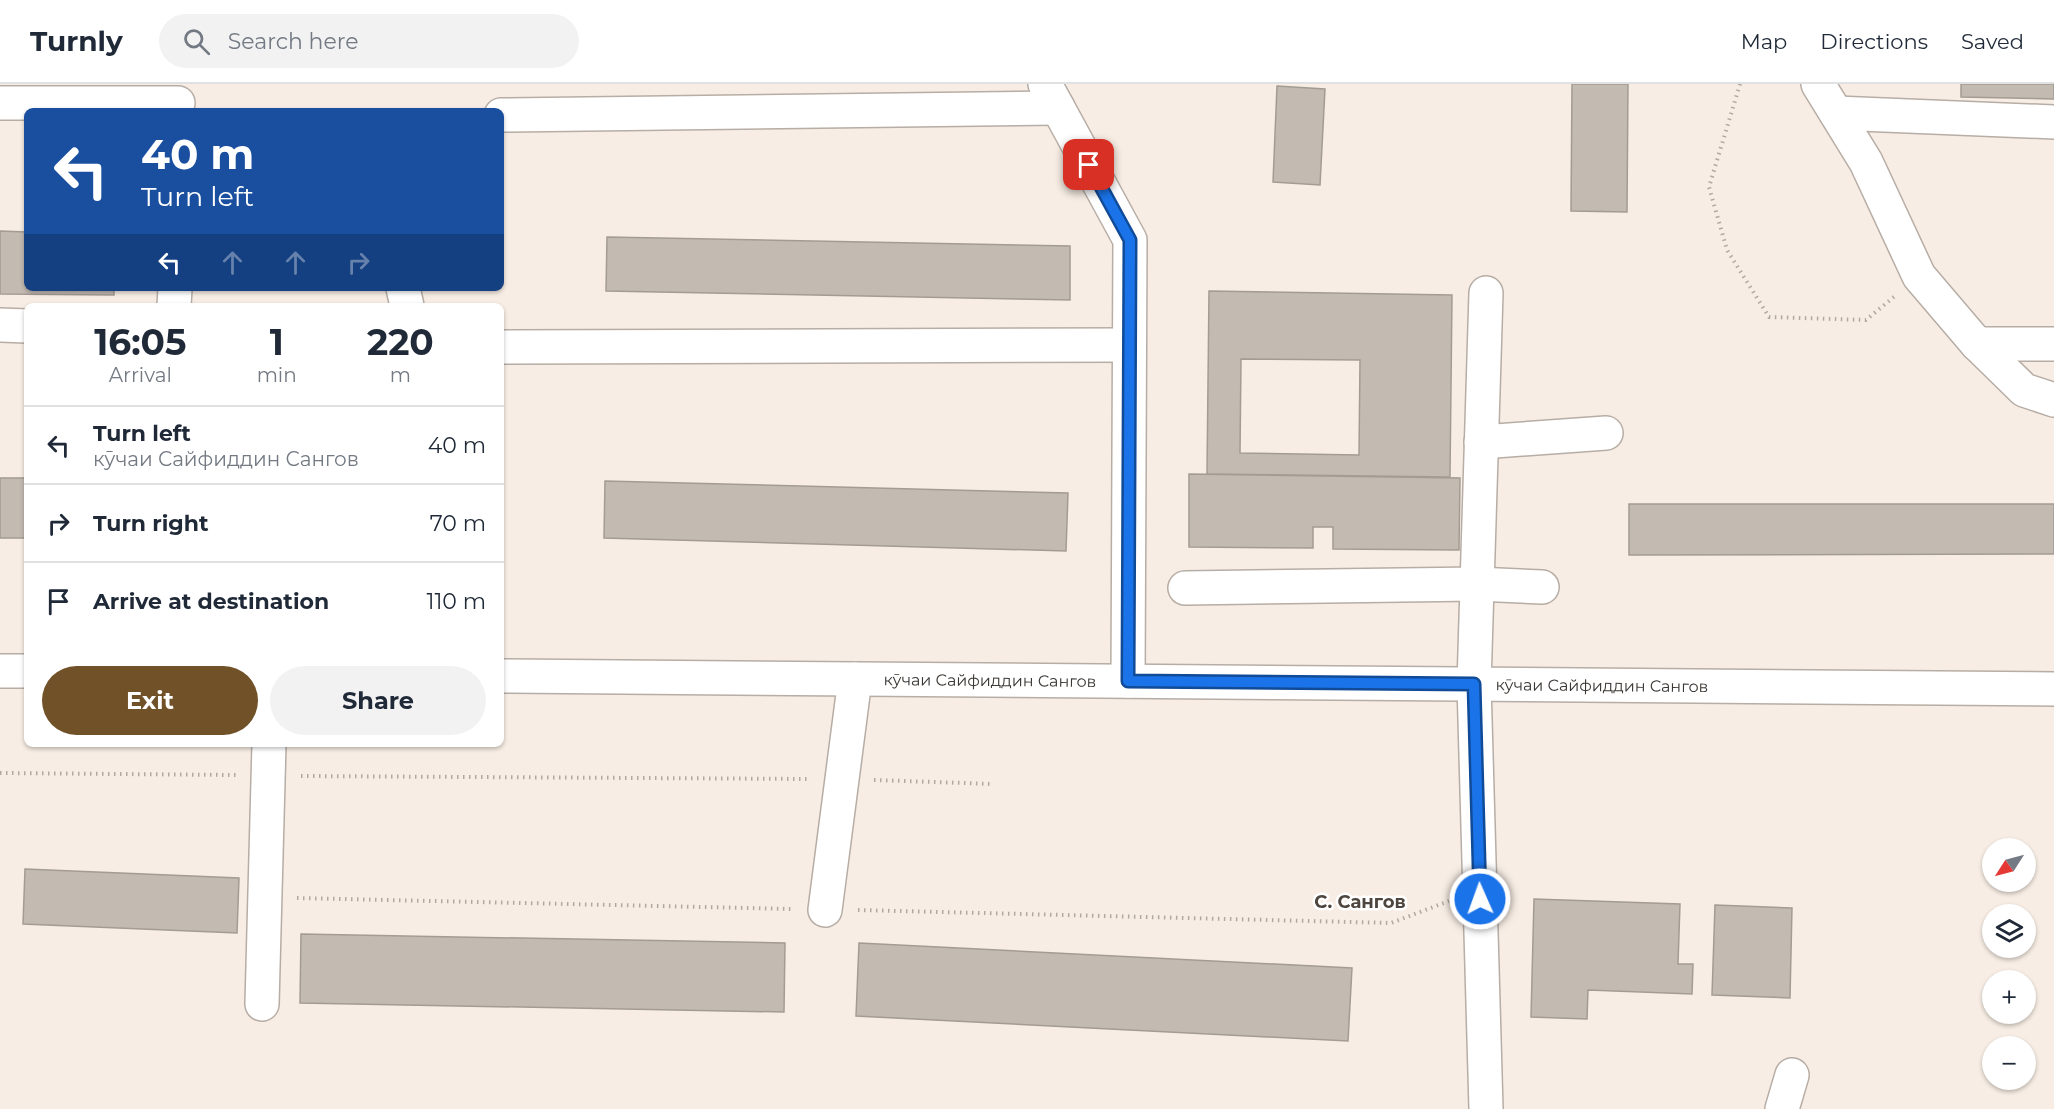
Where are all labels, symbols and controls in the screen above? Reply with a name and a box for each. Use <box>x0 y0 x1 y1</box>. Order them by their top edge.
search box <box>159 14 579 68</box>
text: Turnly <box>30 24 123 58</box>
icon: search <box>180 25 213 58</box>
text: Search here <box>228 28 359 55</box>
text: Map <box>1741 29 1787 54</box>
text: Directions <box>1820 29 1928 54</box>
text: Saved <box>1961 29 2024 54</box>
text: 40 m <box>141 128 254 180</box>
icon: left <box>42 132 120 210</box>
pin <box>1063 139 1114 190</box>
icon: arrive <box>1072 148 1105 181</box>
text: Turn left <box>141 180 254 213</box>
icon: left <box>153 246 186 279</box>
icon: ahead <box>216 246 249 279</box>
icon: ahead <box>279 246 312 279</box>
icon: right <box>342 246 375 279</box>
text: 16:05 <box>94 320 186 364</box>
text: 1 <box>270 320 284 364</box>
text: 220 <box>367 320 434 364</box>
text: Arrival <box>109 363 172 387</box>
text: min <box>257 363 297 387</box>
text: m <box>390 363 411 387</box>
text: Turn left <box>93 420 191 447</box>
icon: left <box>42 429 75 462</box>
text: 40 m <box>428 432 486 459</box>
text: кӯчаи Сайфиддин Сангов <box>93 447 359 471</box>
icon: right <box>42 507 75 540</box>
text: Turn right <box>93 510 208 537</box>
text: 70 m <box>430 510 486 537</box>
icon: arrive <box>42 585 75 618</box>
text: Arrive at destination <box>93 588 329 615</box>
text: 110 m <box>426 588 486 615</box>
button: Exit <box>42 666 258 735</box>
button: Share <box>270 666 486 735</box>
street label: кӯчаи Сайфиддин Сангов <box>883 670 1096 690</box>
street label: кӯчаи Сайфиддин Сангов <box>1495 675 1708 696</box>
north arrow <box>1982 838 2036 892</box>
map controls <box>1982 838 2036 1090</box>
position arrow <box>1448 867 1512 931</box>
district label: С. Сангов <box>1314 891 1406 913</box>
button: layers <box>1982 904 2036 958</box>
button: + <box>1982 970 2036 1024</box>
button: − <box>1982 1036 2036 1090</box>

